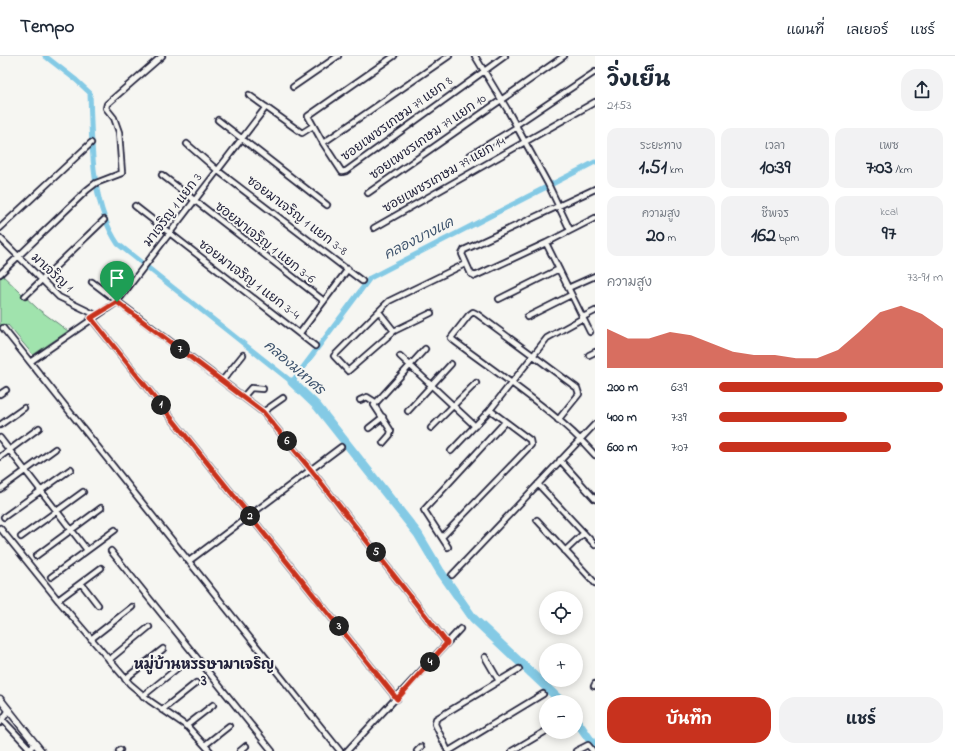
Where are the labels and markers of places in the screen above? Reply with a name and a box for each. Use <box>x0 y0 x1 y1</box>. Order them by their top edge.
pin <box>100 261 134 302</box>
pin: 7 <box>170 339 190 359</box>
pin: 1 <box>151 395 171 415</box>
pin: 6 <box>277 431 297 451</box>
pin: 2 <box>240 506 260 526</box>
pin: 5 <box>366 542 386 562</box>
pin: 3 <box>329 616 349 636</box>
pin: 4 <box>420 652 440 672</box>

